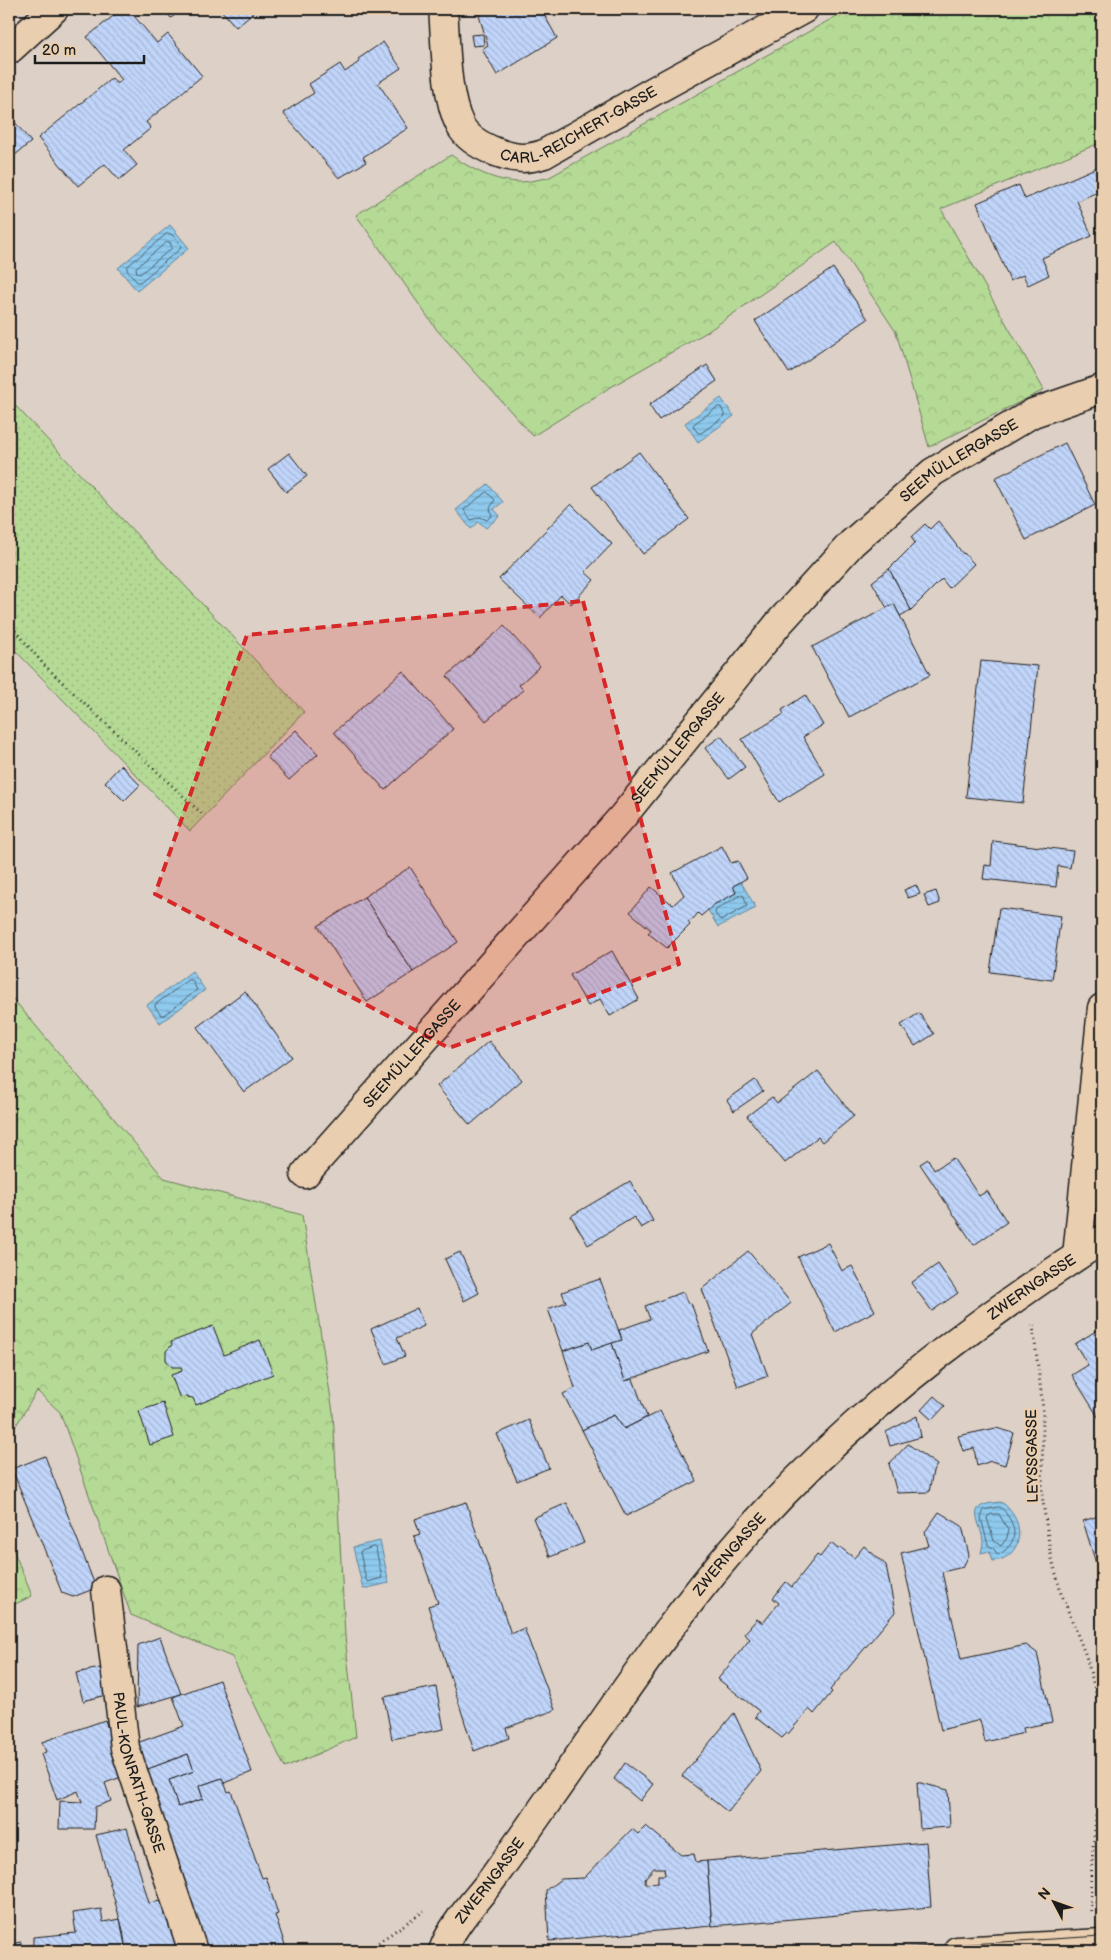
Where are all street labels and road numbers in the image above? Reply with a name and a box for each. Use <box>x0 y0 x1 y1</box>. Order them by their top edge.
street label: CARL-REICHERT-GASSE <box>498 82 661 168</box>
street label: SEEMÜLLERGASSE <box>896 415 1022 507</box>
street label: SEEMÜLLERGASSE <box>627 689 729 808</box>
street label: SEEMÜLLERGASSE <box>359 996 465 1112</box>
street label: ZWERNGASSE <box>983 1250 1080 1325</box>
street label: LEYSSGASSE <box>1022 1409 1043 1503</box>
street label: ZWERNGASSE <box>689 1509 770 1601</box>
street label: PAUL-KONRATH-GASSE <box>108 1691 169 1856</box>
street label: ZWERNGASSE <box>451 1834 529 1928</box>

